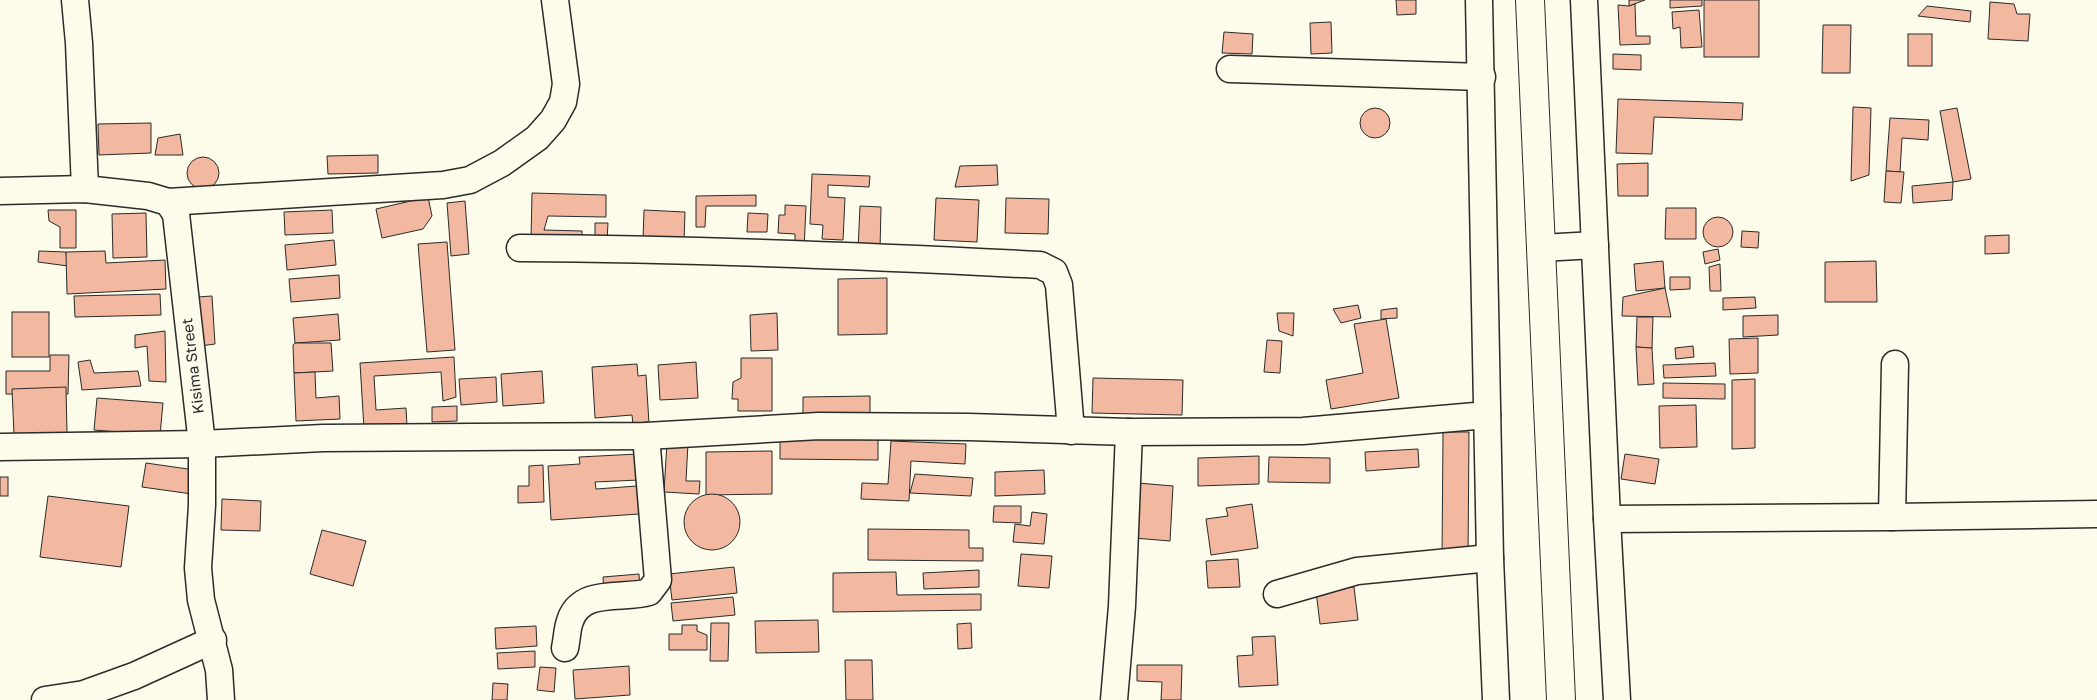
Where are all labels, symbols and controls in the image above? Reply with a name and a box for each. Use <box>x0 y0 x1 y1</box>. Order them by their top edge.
street label: Kisima Street <box>177 317 207 415</box>

